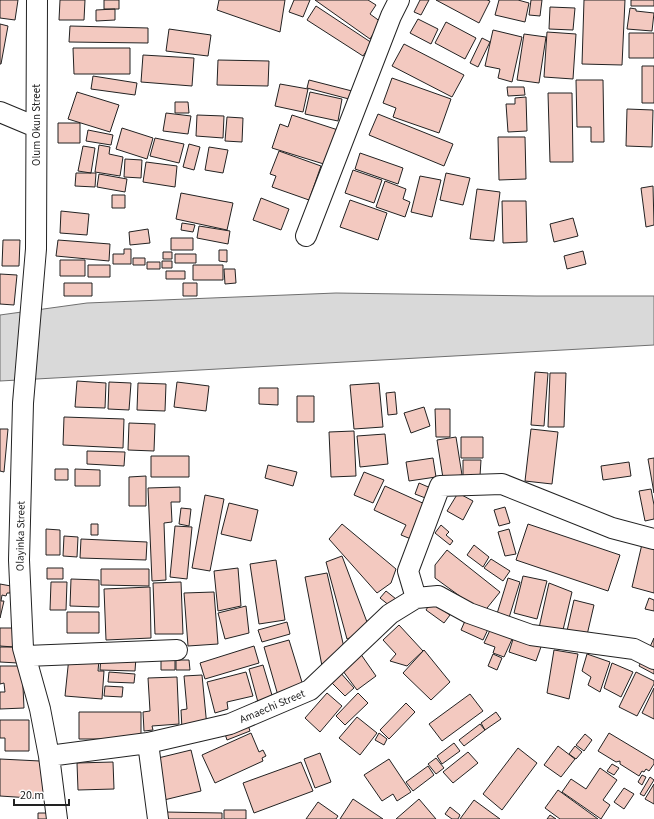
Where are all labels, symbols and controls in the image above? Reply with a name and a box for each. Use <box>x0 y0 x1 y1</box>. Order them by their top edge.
street label: Olum Okun Street <box>29 84 44 166</box>
street label: Olayinka Street <box>12 501 29 571</box>
street label: Amaechi Street <box>237 686 307 727</box>
scale bar <box>14 781 69 807</box>
text: 20 m <box>20 787 44 804</box>

